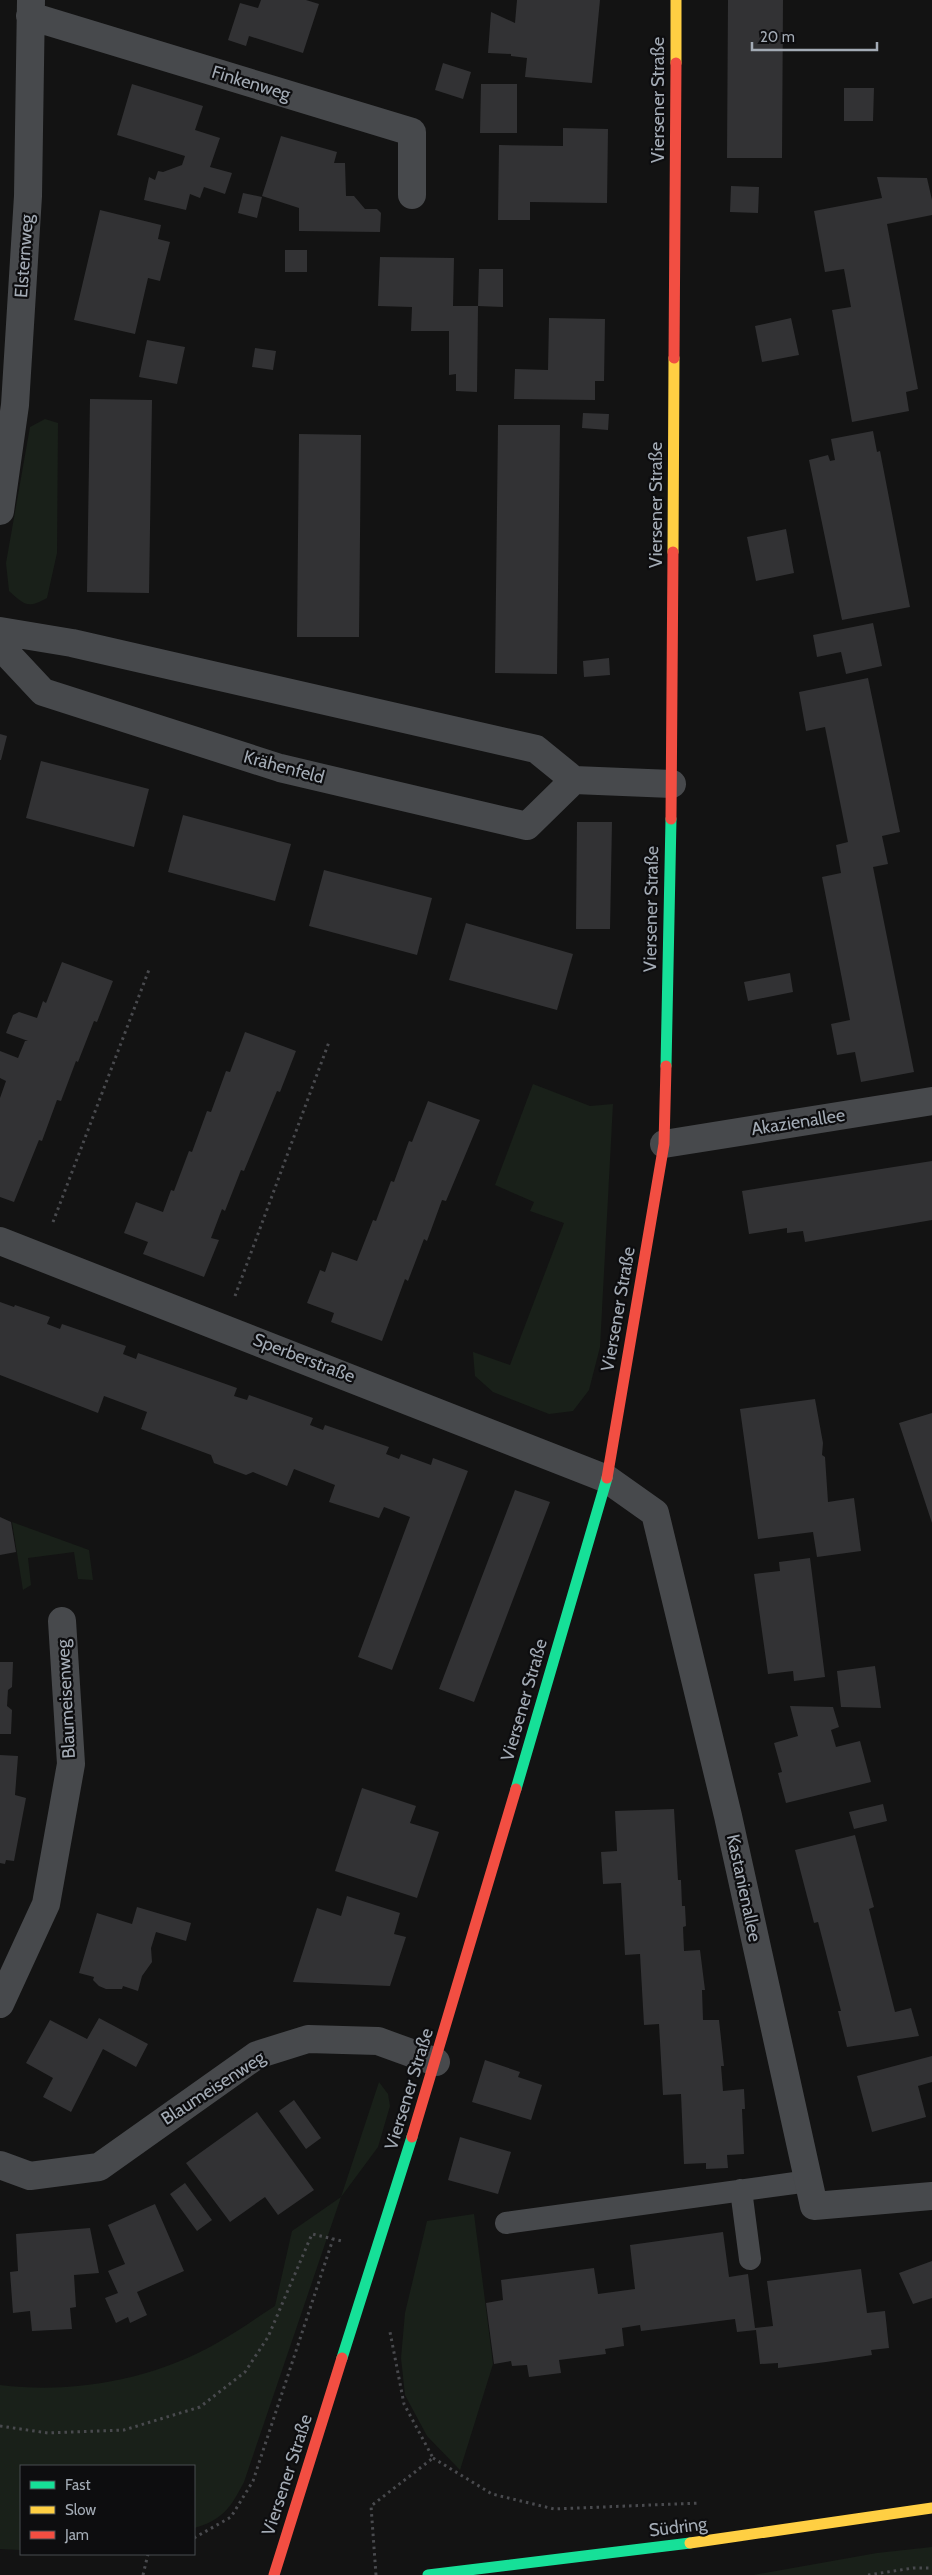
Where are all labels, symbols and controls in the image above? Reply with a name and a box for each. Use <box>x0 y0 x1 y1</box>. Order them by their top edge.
scale bar <box>752 20 877 52</box>
text: 20 m <box>760 28 795 46</box>
street label: Viersener Straße <box>647 37 669 163</box>
street label: Finkenweg <box>209 61 294 106</box>
street label: Elsternweg <box>10 212 38 298</box>
street label: Viersener Straße <box>645 442 667 568</box>
street label: Krähenfeld <box>241 746 327 788</box>
street label: Viersener Straße <box>639 846 663 972</box>
street label: Akazienallee <box>749 1104 847 1140</box>
street label: Viersener Straße <box>596 1245 640 1373</box>
street label: Sperberstraße <box>250 1328 358 1388</box>
street label: Viersener Straße <box>496 1636 552 1764</box>
street label: Blaumeisenweg <box>52 1638 80 1759</box>
street label: Kastanienallee <box>722 1832 766 1944</box>
street label: Viersener Straße <box>380 2025 438 2153</box>
street label: Blaumeisenweg <box>157 2046 270 2130</box>
street label: Viersener Straße <box>257 2412 317 2538</box>
legend <box>20 2465 195 2555</box>
text: Fast <box>65 2476 90 2494</box>
text: Slow <box>65 2501 96 2519</box>
street label: Südring <box>648 2512 709 2541</box>
text: Jam <box>64 2526 89 2544</box>

